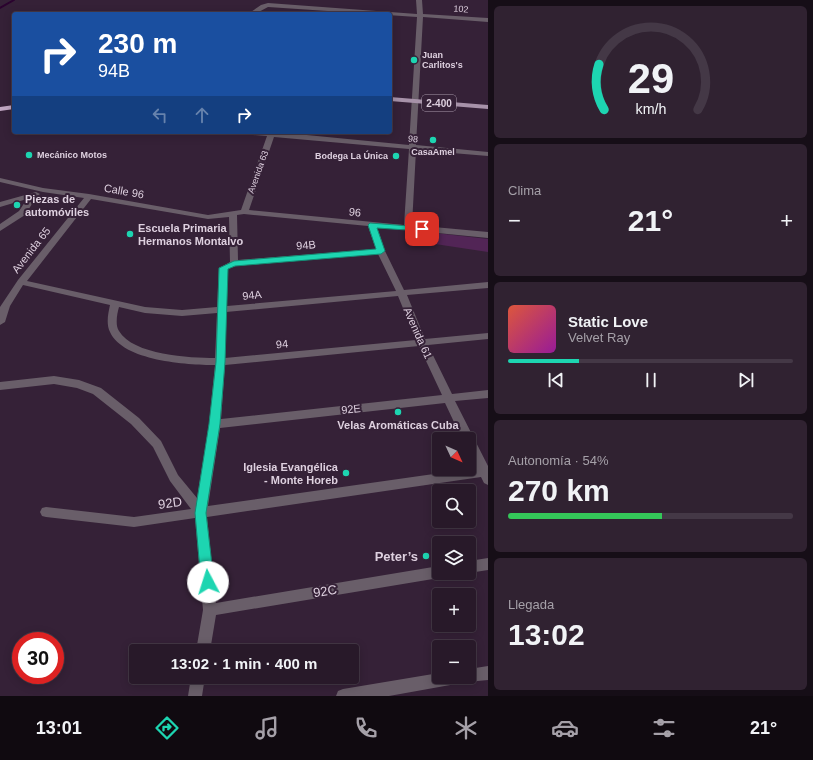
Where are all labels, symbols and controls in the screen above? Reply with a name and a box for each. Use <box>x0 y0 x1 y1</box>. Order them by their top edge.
street label: 102 <box>453 3 469 15</box>
icon: right <box>32 28 84 80</box>
text: 230 m <box>98 28 177 59</box>
place label: Juan Carlitos's <box>422 50 463 70</box>
marker: Juan Carlitos's <box>409 55 419 65</box>
text: 29 <box>627 55 674 102</box>
text: 94B <box>98 61 130 81</box>
road number: 2-400 <box>422 95 456 111</box>
text: km/h <box>635 101 666 117</box>
icon: left <box>149 104 171 126</box>
icon: ahead <box>191 104 213 126</box>
icon: right <box>233 104 255 126</box>
street label: 98 <box>408 134 418 144</box>
marker: CasaAmel <box>428 135 438 145</box>
place label: CasaAmel <box>411 147 455 157</box>
street label: Avenida 63 <box>246 149 270 195</box>
marker: Mecánico Motos <box>24 150 34 160</box>
place label: Mecánico Motos <box>37 150 107 160</box>
place label: Bodega La Única <box>315 150 389 161</box>
marker: Bodega La Única <box>391 151 401 161</box>
street label: Calle 96 <box>103 182 145 200</box>
text: Clima <box>508 183 541 198</box>
place label: Piezas de automóviles <box>25 193 89 218</box>
marker: Piezas de automóviles <box>12 200 22 210</box>
text: 21° <box>628 204 673 237</box>
street label: 96 <box>348 205 362 219</box>
text: − <box>508 208 521 233</box>
text: + <box>780 208 793 233</box>
pin <box>405 212 439 246</box>
icon: arrive <box>411 218 433 240</box>
place label: Escuela Primaria Hermanos Montalvo <box>138 222 243 247</box>
street label: Avenida 65 <box>9 225 53 275</box>
marker: Escuela Primaria Hermanos Montalvo <box>125 229 135 239</box>
street label: 94B <box>296 238 316 252</box>
street label: 94A <box>242 288 263 302</box>
street label: Avenida 61 <box>401 306 435 360</box>
text: Static Love <box>568 313 648 330</box>
text: Velvet Ray <box>568 330 630 345</box>
street label: 94 <box>275 337 289 351</box>
icon: previous <box>545 369 567 391</box>
icon: pause <box>640 369 662 391</box>
icon: next <box>735 369 757 391</box>
street label: 92E <box>341 402 361 416</box>
marker: Velas Aromáticas Cuba <box>393 407 403 417</box>
place label: Velas Aromáticas Cuba <box>337 419 460 431</box>
north arrow <box>432 432 476 476</box>
map controls <box>432 432 476 684</box>
text: Autonomía · 54% <box>508 453 608 468</box>
place label: Iglesia Evangélica - Monte Horeb <box>243 461 339 486</box>
marker: Iglesia Evangélica - Monte Horeb <box>341 468 351 478</box>
text: 270 km <box>508 474 610 507</box>
button: search <box>432 484 476 528</box>
street label: 92D <box>157 494 183 512</box>
button: layers <box>432 536 476 580</box>
place label: Peter’s <box>375 549 418 564</box>
marker: Peter’s <box>421 551 431 561</box>
position arrow <box>187 561 229 603</box>
street label: 92C <box>312 582 338 600</box>
button: + <box>432 588 476 632</box>
text: Llegada <box>508 597 554 612</box>
text: 13:02 <box>508 618 585 651</box>
speed limit sign: 30 <box>12 632 64 684</box>
button: − <box>432 640 476 684</box>
text: 13:02 · 1 min · 400 m <box>171 655 317 672</box>
icon: directions <box>153 714 181 742</box>
icon: music <box>253 714 281 742</box>
icon: phone <box>352 714 380 742</box>
icon: climate <box>452 714 480 742</box>
icon: car <box>551 714 579 742</box>
icon: filters <box>650 714 678 742</box>
text: 13:01 <box>36 718 82 738</box>
text: 21° <box>750 718 777 738</box>

